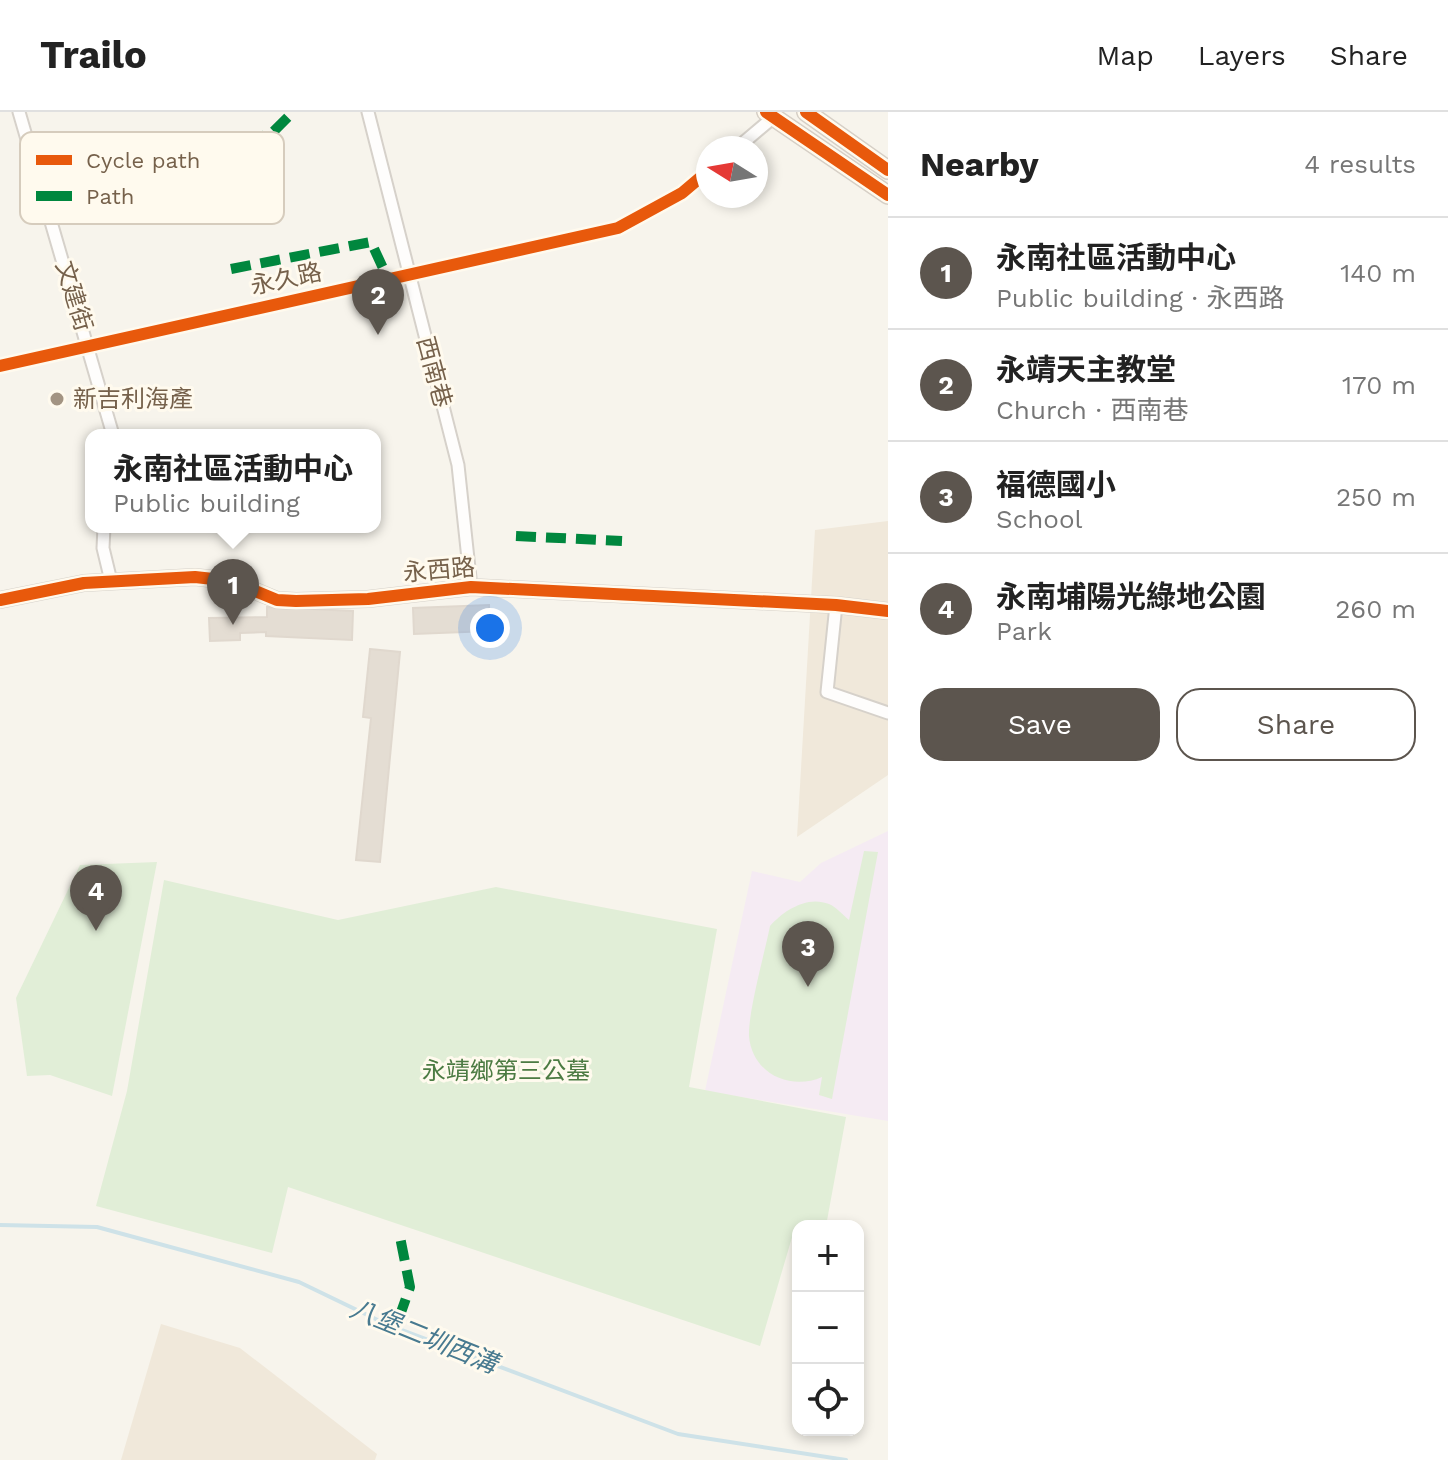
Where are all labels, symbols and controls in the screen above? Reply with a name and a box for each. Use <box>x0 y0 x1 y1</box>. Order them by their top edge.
text: Trailo <box>40 33 147 77</box>
text: Map <box>1097 39 1154 72</box>
text: Layers <box>1198 39 1286 72</box>
text: Share <box>1330 39 1408 72</box>
legend <box>20 132 284 224</box>
north arrow <box>696 136 768 208</box>
text: Nearby <box>920 144 1039 184</box>
text: Cycle path <box>86 148 200 173</box>
text: 4 results <box>1304 149 1416 179</box>
text: Path <box>86 184 134 209</box>
text: 永南社區活動中心 <box>996 240 1236 275</box>
street label: 文建街 <box>50 257 98 335</box>
street label: 永久路 <box>248 258 324 300</box>
text: 1 <box>940 258 952 288</box>
text: 140 m <box>1340 258 1416 288</box>
pin: 2 <box>352 269 404 335</box>
text: Public building · 永西路 <box>996 283 1284 313</box>
street label: 西南巷 <box>411 334 457 410</box>
text: 永靖天主教堂 <box>996 352 1176 387</box>
text: 2 <box>938 370 954 400</box>
text: 170 m <box>1342 370 1416 400</box>
place label: 新吉利海產 <box>73 385 193 413</box>
marker: 新吉利海產 <box>48 390 66 408</box>
text: Church · 西南巷 <box>996 395 1188 425</box>
popup <box>85 429 381 533</box>
text: 永南社區活動中心 <box>113 451 353 486</box>
text: 福德國小 <box>996 467 1116 502</box>
text: 3 <box>938 482 954 512</box>
text: 250 m <box>1336 482 1416 512</box>
text: Public building <box>113 488 300 518</box>
text: School <box>996 504 1082 534</box>
street label: 永西路 <box>402 553 476 587</box>
pin: 1 <box>207 559 259 625</box>
text: 永南埔陽光綠地公園 <box>996 579 1266 614</box>
text: 4 <box>938 594 954 624</box>
text: 260 m <box>1335 594 1416 624</box>
your location <box>470 608 510 648</box>
text: Park <box>996 616 1052 646</box>
button: Save <box>920 688 1160 761</box>
button: Share <box>1176 688 1416 761</box>
pin: 4 <box>70 865 122 931</box>
pin: 3 <box>782 921 834 987</box>
park label: 永靖鄉第三公墓 <box>422 1057 590 1085</box>
map controls <box>792 1220 864 1436</box>
button: + <box>792 1220 864 1292</box>
button: − <box>792 1292 864 1364</box>
water label: 八堡二圳西溝 <box>346 1293 506 1381</box>
button: locate <box>792 1364 864 1436</box>

